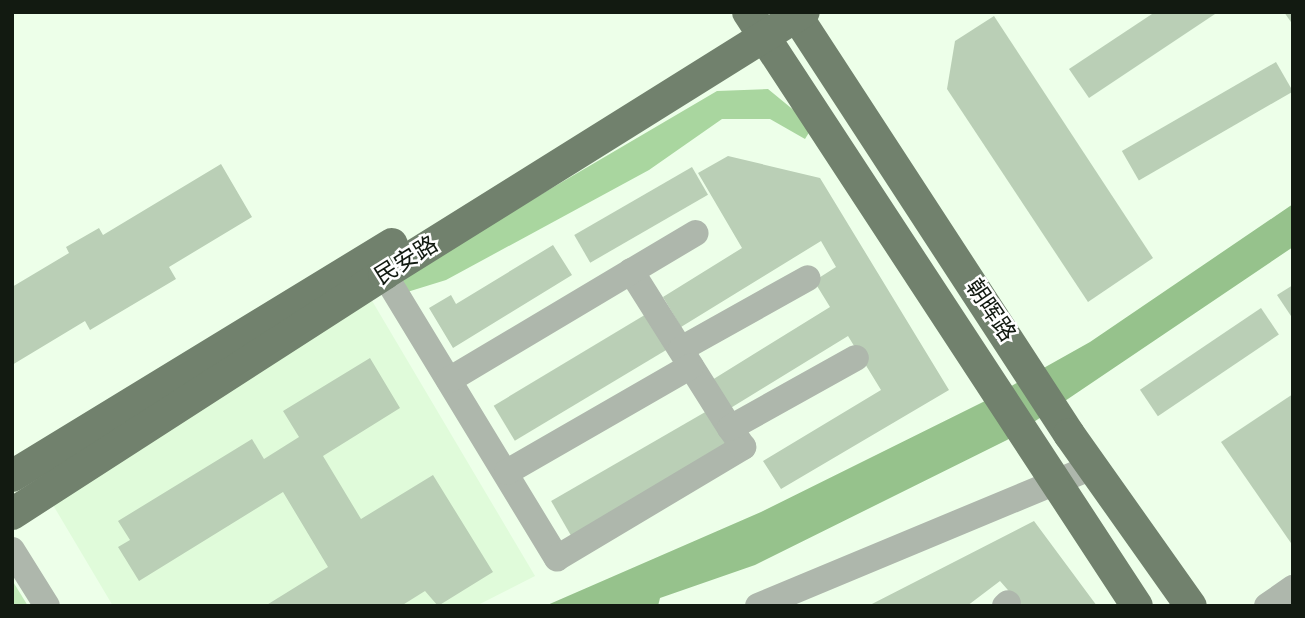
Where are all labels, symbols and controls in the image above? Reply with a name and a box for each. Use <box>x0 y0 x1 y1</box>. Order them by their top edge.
street label: 民安路 <box>369 230 443 290</box>
street label: 朝晖路 <box>960 274 1022 346</box>

